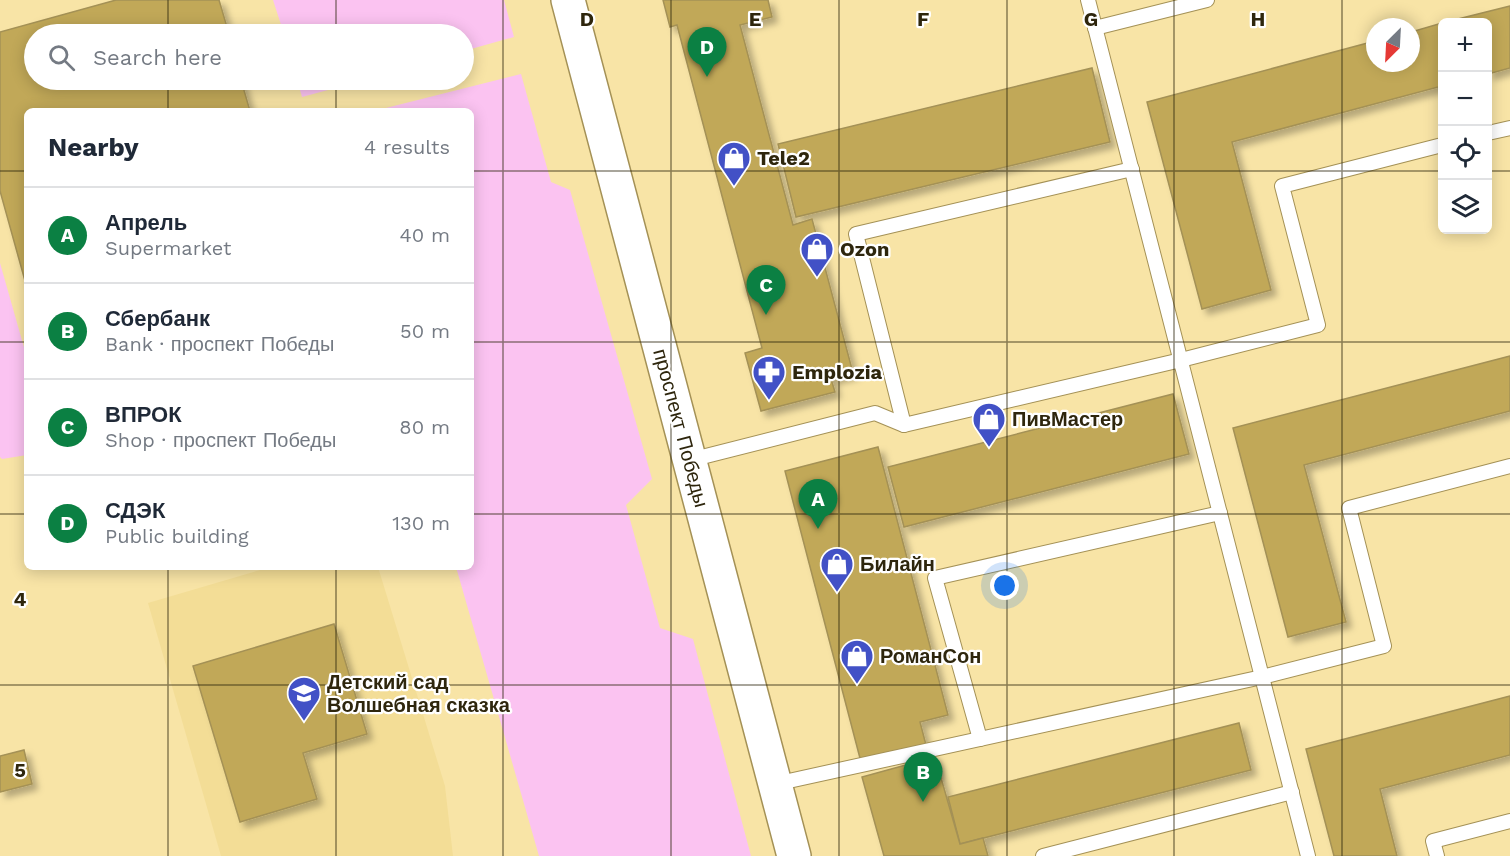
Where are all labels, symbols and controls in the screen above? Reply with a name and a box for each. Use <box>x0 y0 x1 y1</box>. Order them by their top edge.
text: D <box>580 7 594 31</box>
text: E <box>749 7 761 31</box>
text: F <box>917 7 929 31</box>
text: G <box>1084 7 1098 31</box>
text: H <box>1251 7 1265 31</box>
north arrow <box>1366 18 1420 72</box>
map controls <box>1438 18 1492 234</box>
button: + <box>1438 18 1492 72</box>
search box <box>24 24 474 90</box>
pin: D <box>688 28 726 77</box>
icon: search <box>45 41 78 74</box>
text: Search here <box>93 45 222 70</box>
button: − <box>1438 72 1492 126</box>
button: locate <box>1438 126 1492 180</box>
text: Nearby <box>48 132 139 162</box>
text: 4 results <box>364 135 450 159</box>
shop icon: Tele2 <box>716 140 752 187</box>
place label: Tele2 <box>757 146 810 170</box>
button: layers <box>1438 180 1492 234</box>
text: Апрель <box>105 210 187 235</box>
text: A <box>61 223 74 247</box>
text: 40 m <box>399 223 450 247</box>
shop icon: Ozon <box>799 231 835 278</box>
text: Supermarket <box>105 236 231 260</box>
place label: Ozon <box>840 237 889 261</box>
pin: C <box>746 266 786 315</box>
text: Сбербанк <box>105 306 210 331</box>
text: B <box>61 319 74 343</box>
text: 50 m <box>400 319 450 343</box>
text: Bank · проспект Победы <box>105 332 334 356</box>
street label: проспект Победы <box>648 346 714 510</box>
pharmacy icon: Emplozia <box>751 354 787 401</box>
place label: Emplozia <box>792 360 883 384</box>
shop icon: ПивМастер <box>971 401 1007 448</box>
text: ВПРОК <box>105 402 182 427</box>
place label: ПивМастер <box>1012 407 1123 431</box>
text: C <box>61 415 74 439</box>
text: 80 m <box>399 415 450 439</box>
text: Shop · проспект Победы <box>105 428 336 452</box>
pin: A <box>798 480 838 529</box>
text: СДЭК <box>105 498 165 523</box>
text: D <box>60 511 75 535</box>
text: 130 m <box>392 511 450 535</box>
text: Public building <box>105 524 249 548</box>
shop icon: Билайн <box>819 546 855 593</box>
place label: Билайн <box>860 552 935 576</box>
your location <box>990 571 1019 600</box>
text: 4 <box>14 587 27 611</box>
shop icon: РоманСон <box>839 638 875 685</box>
place label: РоманСон <box>880 644 981 668</box>
place label: Детский сад Волшебная сказка <box>327 670 511 717</box>
school or university icon: Детский сад Волшебная сказка <box>286 675 322 722</box>
pin: B <box>904 752 942 802</box>
text: 5 <box>14 758 26 782</box>

